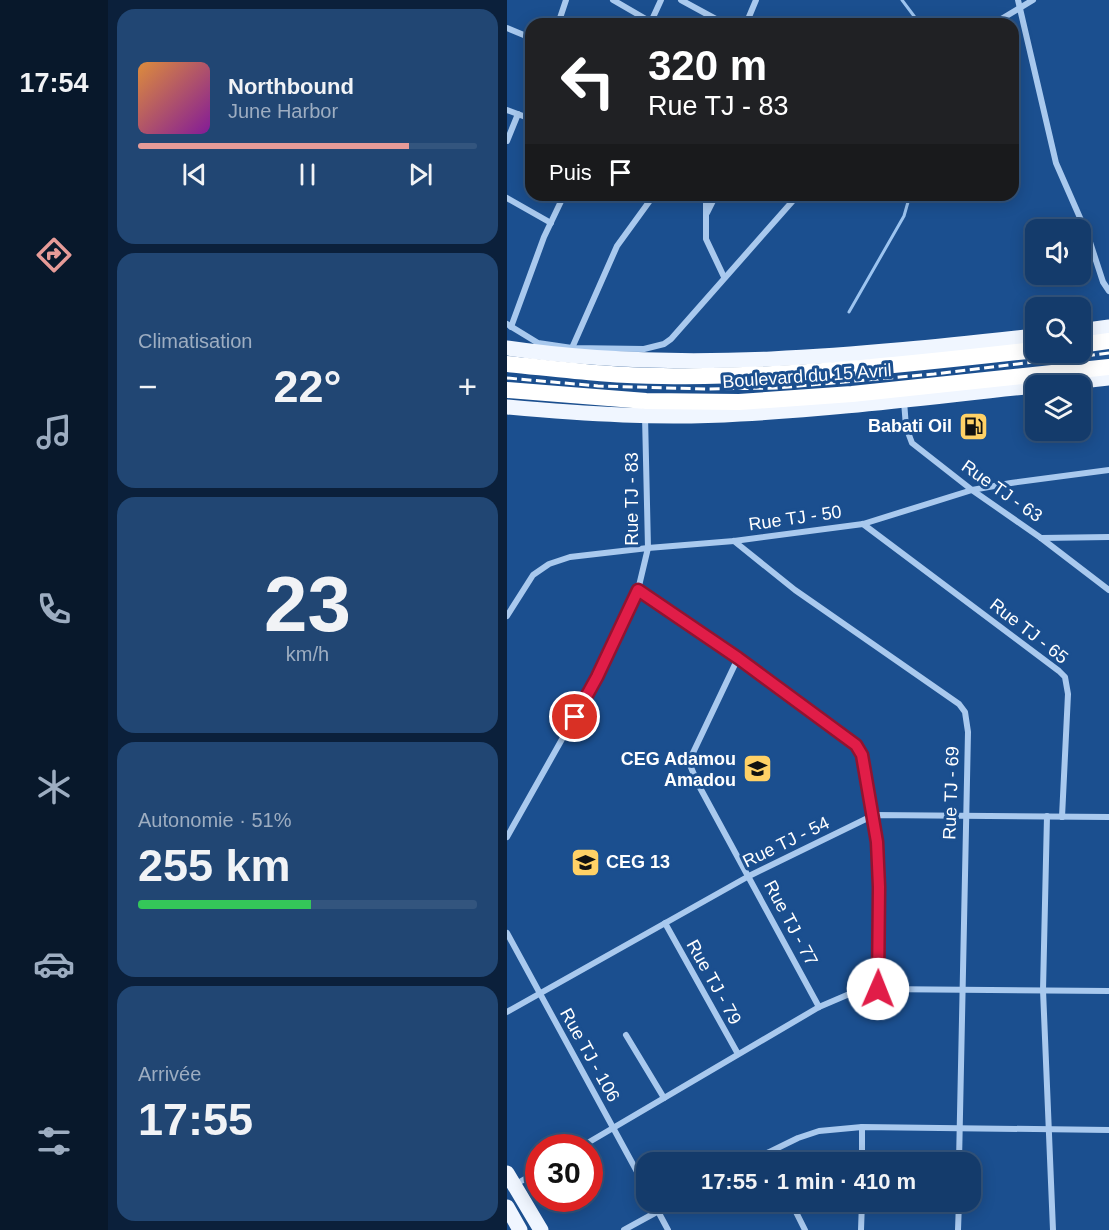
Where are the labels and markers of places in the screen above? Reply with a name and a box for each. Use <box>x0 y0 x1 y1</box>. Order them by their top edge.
fuel station icon: Babati Oil <box>957 410 989 442</box>
place label: Babati Oil <box>868 416 952 436</box>
pin <box>549 691 600 742</box>
place label: CEG Adamou Amadou <box>621 749 736 790</box>
school or university icon: CEG Adamou Amadou <box>741 753 773 785</box>
school or university icon: CEG 13 <box>569 846 601 878</box>
place label: CEG 13 <box>606 852 670 872</box>

